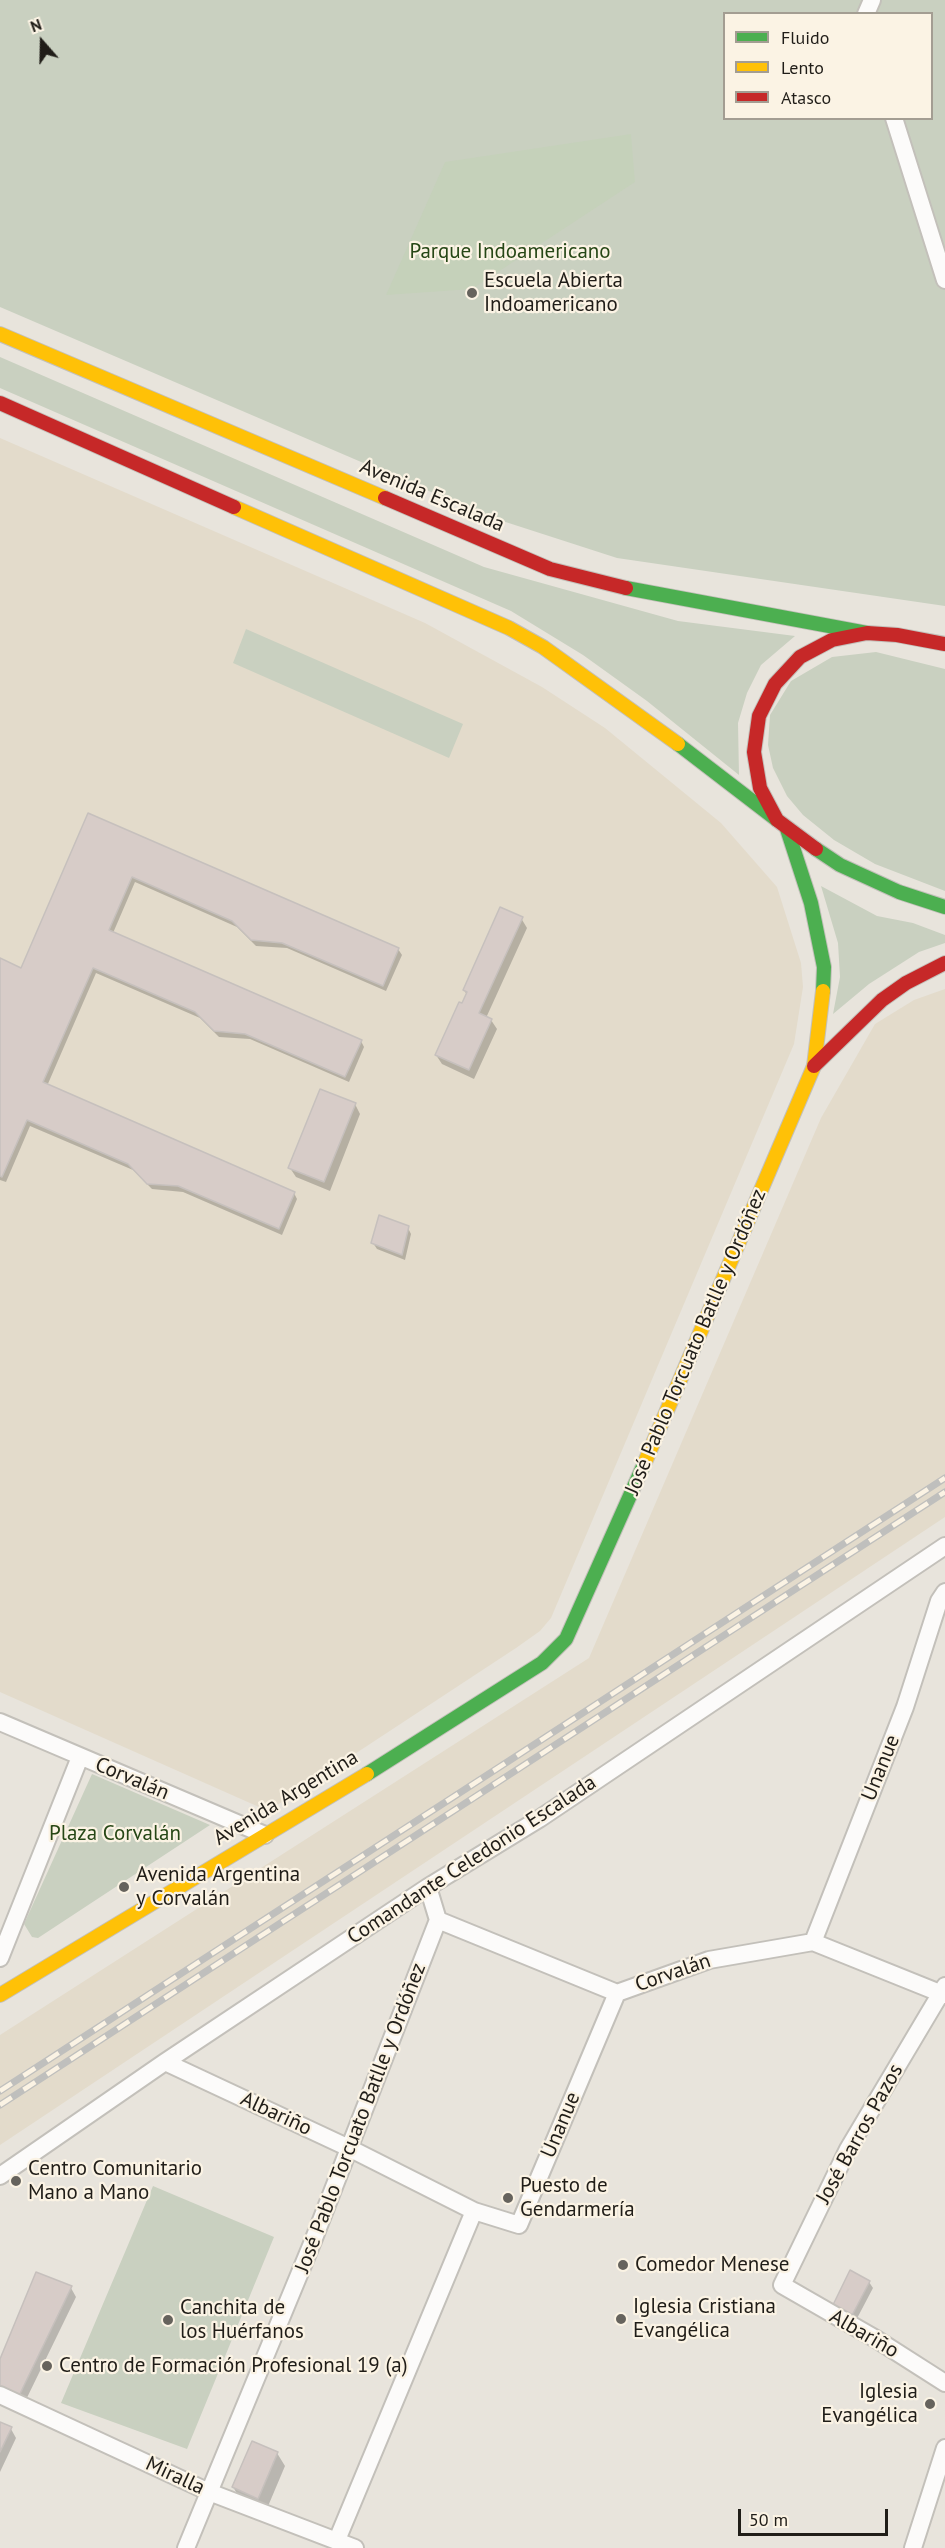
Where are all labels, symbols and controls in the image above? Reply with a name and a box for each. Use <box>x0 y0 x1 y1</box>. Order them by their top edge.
north arrow <box>12 12 72 72</box>
legend <box>723 12 933 120</box>
text: N <box>27 14 44 36</box>
text: Fluido <box>781 26 829 49</box>
text: Lento <box>781 56 824 79</box>
text: Atasco <box>781 86 831 109</box>
park label: Parque Indoamericano <box>409 239 611 265</box>
place label: Escuela Abierta Indoamericano <box>484 268 623 318</box>
marker: Escuela Abierta Indoamericano <box>465 286 479 300</box>
street label: Avenida Escalada <box>356 454 508 538</box>
street label: José Pablo Torcuato Batlle y Ordóñez <box>620 1185 772 1499</box>
street label: Unanue <box>856 1731 906 1805</box>
street label: Avenida Argentina <box>209 1745 363 1851</box>
street label: Corvalán <box>91 1752 173 1806</box>
street label: Comandante Celedonio Escalada <box>343 1770 601 1950</box>
park label: Plaza Corvalán <box>49 1821 181 1847</box>
place label: Avenida Argentina y Corvalán <box>136 1862 300 1912</box>
marker: Avenida Argentina y Corvalán <box>117 1880 131 1894</box>
street label: Corvalán <box>632 1948 714 1998</box>
street label: José Pablo Torcuato Batlle y Ordóñez <box>290 1960 432 2276</box>
street label: José Barros Pazos <box>811 2060 909 2208</box>
street label: Albariño <box>236 2087 316 2141</box>
street label: Unanue <box>536 2088 586 2162</box>
place label: Centro Comunitario Mano a Mano <box>28 2156 202 2206</box>
place label: Puesto de Gendarmería <box>520 2173 635 2223</box>
marker: Centro Comunitario Mano a Mano <box>9 2174 23 2188</box>
marker: Puesto de Gendarmería <box>501 2191 515 2205</box>
place label: Comedor Menese <box>635 2252 789 2278</box>
marker: Comedor Menese <box>616 2258 630 2272</box>
place label: Iglesia Cristiana Evangélica <box>633 2294 776 2344</box>
place label: Canchita de los Huérfanos <box>180 2295 304 2345</box>
street label: Albariño <box>825 2304 903 2364</box>
marker: Iglesia Cristiana Evangélica <box>614 2312 628 2326</box>
marker: Canchita de los Huérfanos <box>161 2313 175 2327</box>
place label: Centro de Formación Profesional 19 (a) <box>59 2353 408 2379</box>
marker: Centro de Formación Profesional 19 (a) <box>40 2359 54 2373</box>
place label: Iglesia Evangélica <box>821 2379 918 2429</box>
marker: Iglesia Evangélica <box>923 2397 937 2411</box>
street label: Miralla <box>141 2451 209 2501</box>
scale bar <box>741 2497 891 2535</box>
text: 50 m <box>749 2508 788 2531</box>

